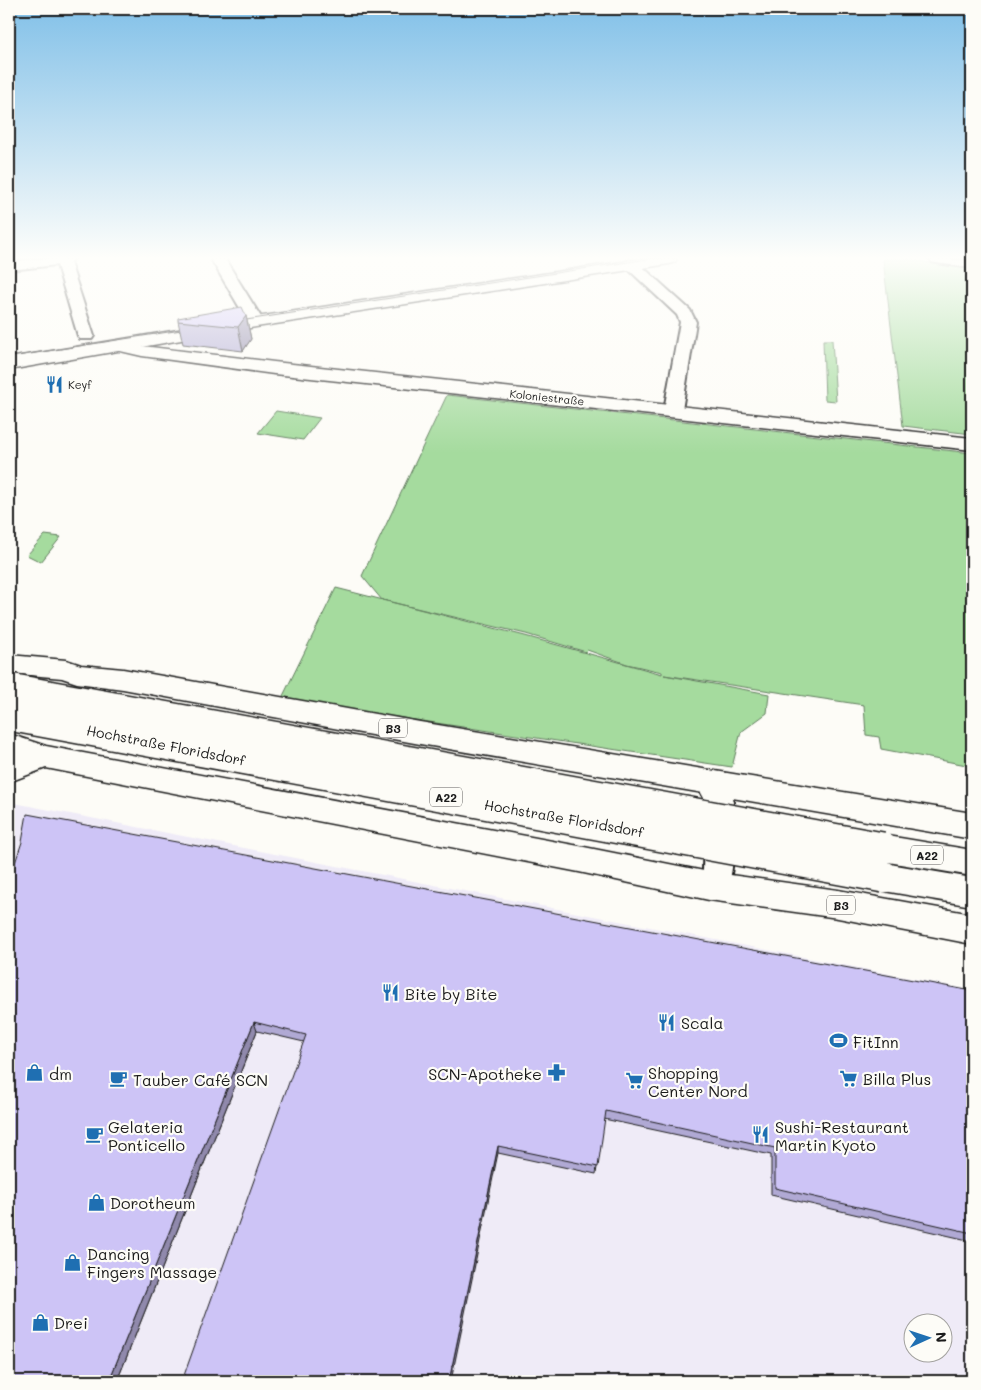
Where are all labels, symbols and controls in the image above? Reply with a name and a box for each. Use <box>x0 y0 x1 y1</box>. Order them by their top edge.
restaurant icon: Keyf <box>44 374 64 394</box>
place label: Keyf <box>68 377 92 392</box>
street label: Koloniestraße <box>509 386 585 408</box>
road number: B3 <box>379 718 407 738</box>
street label: Hochstraße Floridsdorf <box>85 720 248 770</box>
road number: A22 <box>430 788 462 806</box>
street label: Hochstraße Floridsdorf <box>483 795 646 841</box>
road number: A22 <box>911 846 943 864</box>
road number: B3 <box>827 896 855 914</box>
restaurant icon: Bite by Bite <box>381 983 401 1003</box>
place label: Bite by Bite <box>405 983 497 1004</box>
restaurant icon: Scala <box>657 1012 677 1032</box>
place label: Scala <box>681 1012 723 1033</box>
sports icon: FitInn <box>829 1031 849 1051</box>
place label: FitInn <box>853 1031 899 1052</box>
place label: Shopping Center Nord <box>648 1062 748 1101</box>
shop icon: dm <box>25 1063 45 1083</box>
place label: dm <box>49 1063 72 1084</box>
place label: SCN-Apotheke <box>428 1063 542 1084</box>
pharmacy icon: SCN-Apotheke <box>546 1063 566 1083</box>
supermarket icon: Billa Plus <box>839 1068 859 1088</box>
place label: Billa Plus <box>863 1068 931 1089</box>
cafe icon: Tauber Café SCN <box>109 1069 129 1089</box>
place label: Tauber Café SCN <box>133 1069 268 1090</box>
supermarket icon: Shopping Center Nord <box>624 1071 644 1091</box>
place label: Gelateria Ponticello <box>108 1116 185 1155</box>
place label: Sushi-Restaurant Martin Kyoto <box>775 1116 909 1155</box>
cafe icon: Gelateria Ponticello <box>84 1125 104 1145</box>
restaurant icon: Sushi-Restaurant Martin Kyoto <box>751 1125 771 1145</box>
shop icon: Dorotheum <box>86 1192 106 1212</box>
place label: Dorotheum <box>110 1192 195 1213</box>
place label: Dancing Fingers Massage <box>87 1243 217 1282</box>
shop icon: Dancing Fingers Massage <box>63 1252 83 1272</box>
shop icon: Drei <box>30 1312 50 1332</box>
place label: Drei <box>54 1312 88 1333</box>
north arrow <box>904 1312 954 1362</box>
text: N <box>932 1331 951 1343</box>

